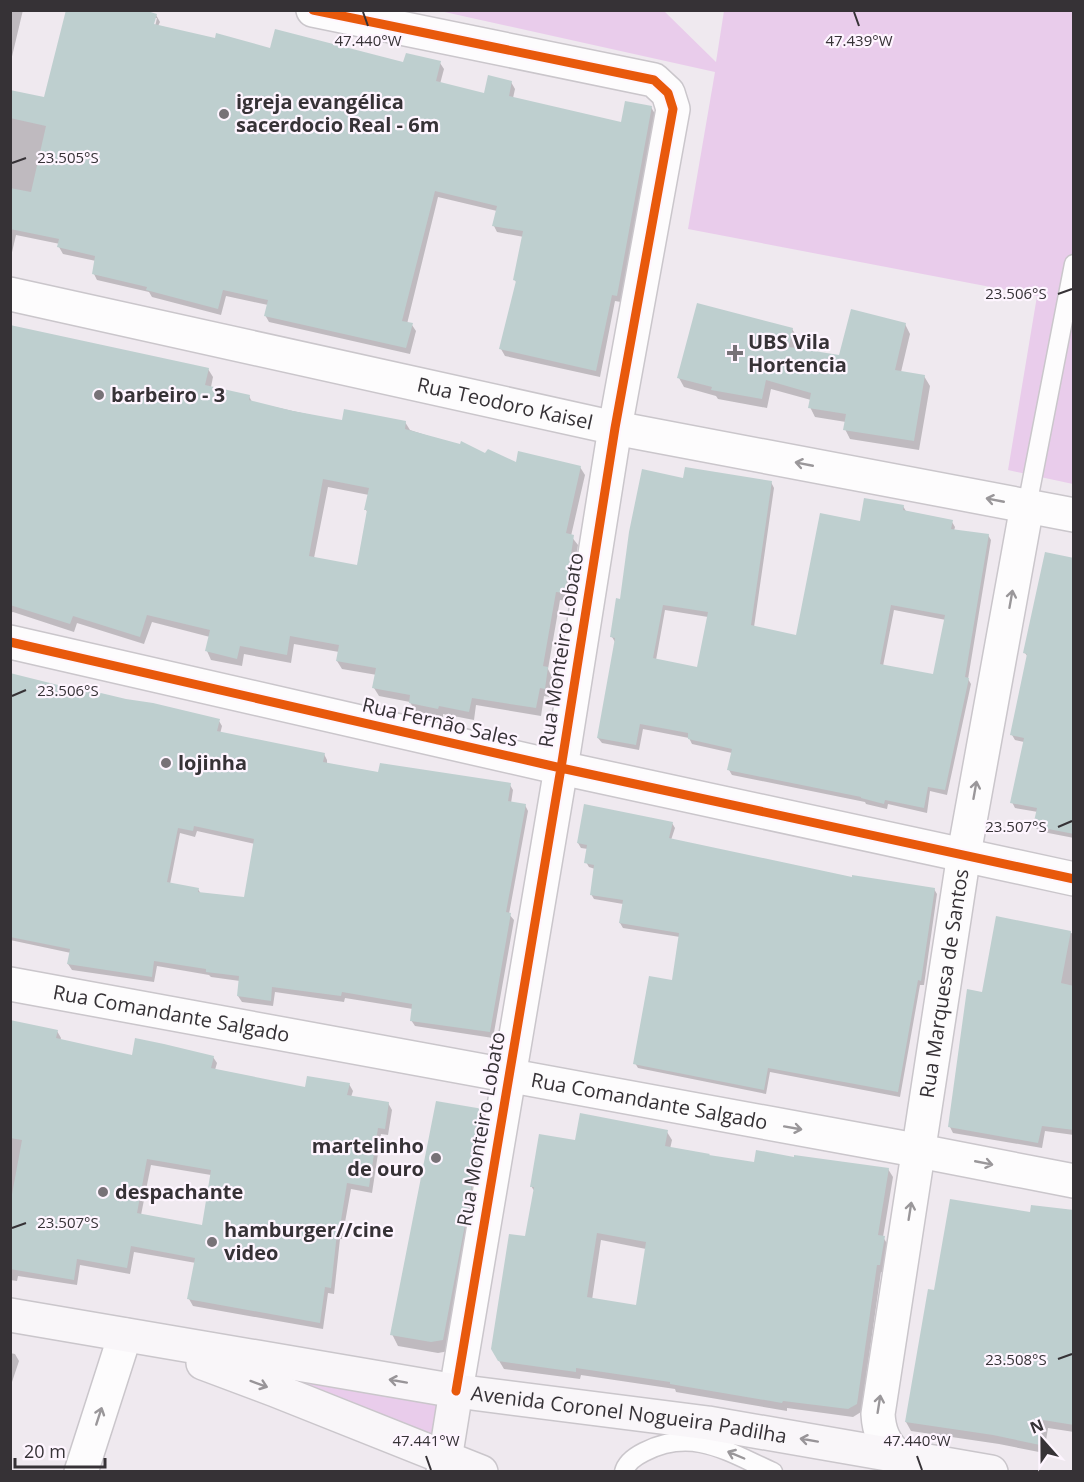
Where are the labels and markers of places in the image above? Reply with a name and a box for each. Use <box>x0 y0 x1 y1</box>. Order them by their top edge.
place label: igreja evangélica sacerdocio Real - 6m <box>236 88 439 138</box>
marker: igreja evangélica sacerdocio Real - 6m <box>217 107 231 121</box>
place label: UBS Vila Hortencia <box>748 328 847 378</box>
marker: UBS Vila Hortencia <box>726 344 744 362</box>
place label: barbeiro - 3 <box>111 381 225 408</box>
marker: barbeiro - 3 <box>92 388 106 402</box>
place label: lojinha <box>178 749 247 776</box>
marker: lojinha <box>159 756 173 770</box>
place label: martelinho de ouro <box>312 1132 424 1182</box>
marker: martelinho de ouro <box>429 1151 443 1165</box>
place label: despachante <box>115 1178 243 1205</box>
marker: despachante <box>96 1185 110 1199</box>
place label: hamburger//cine video <box>224 1216 394 1266</box>
marker: hamburger//cine video <box>205 1235 219 1249</box>

